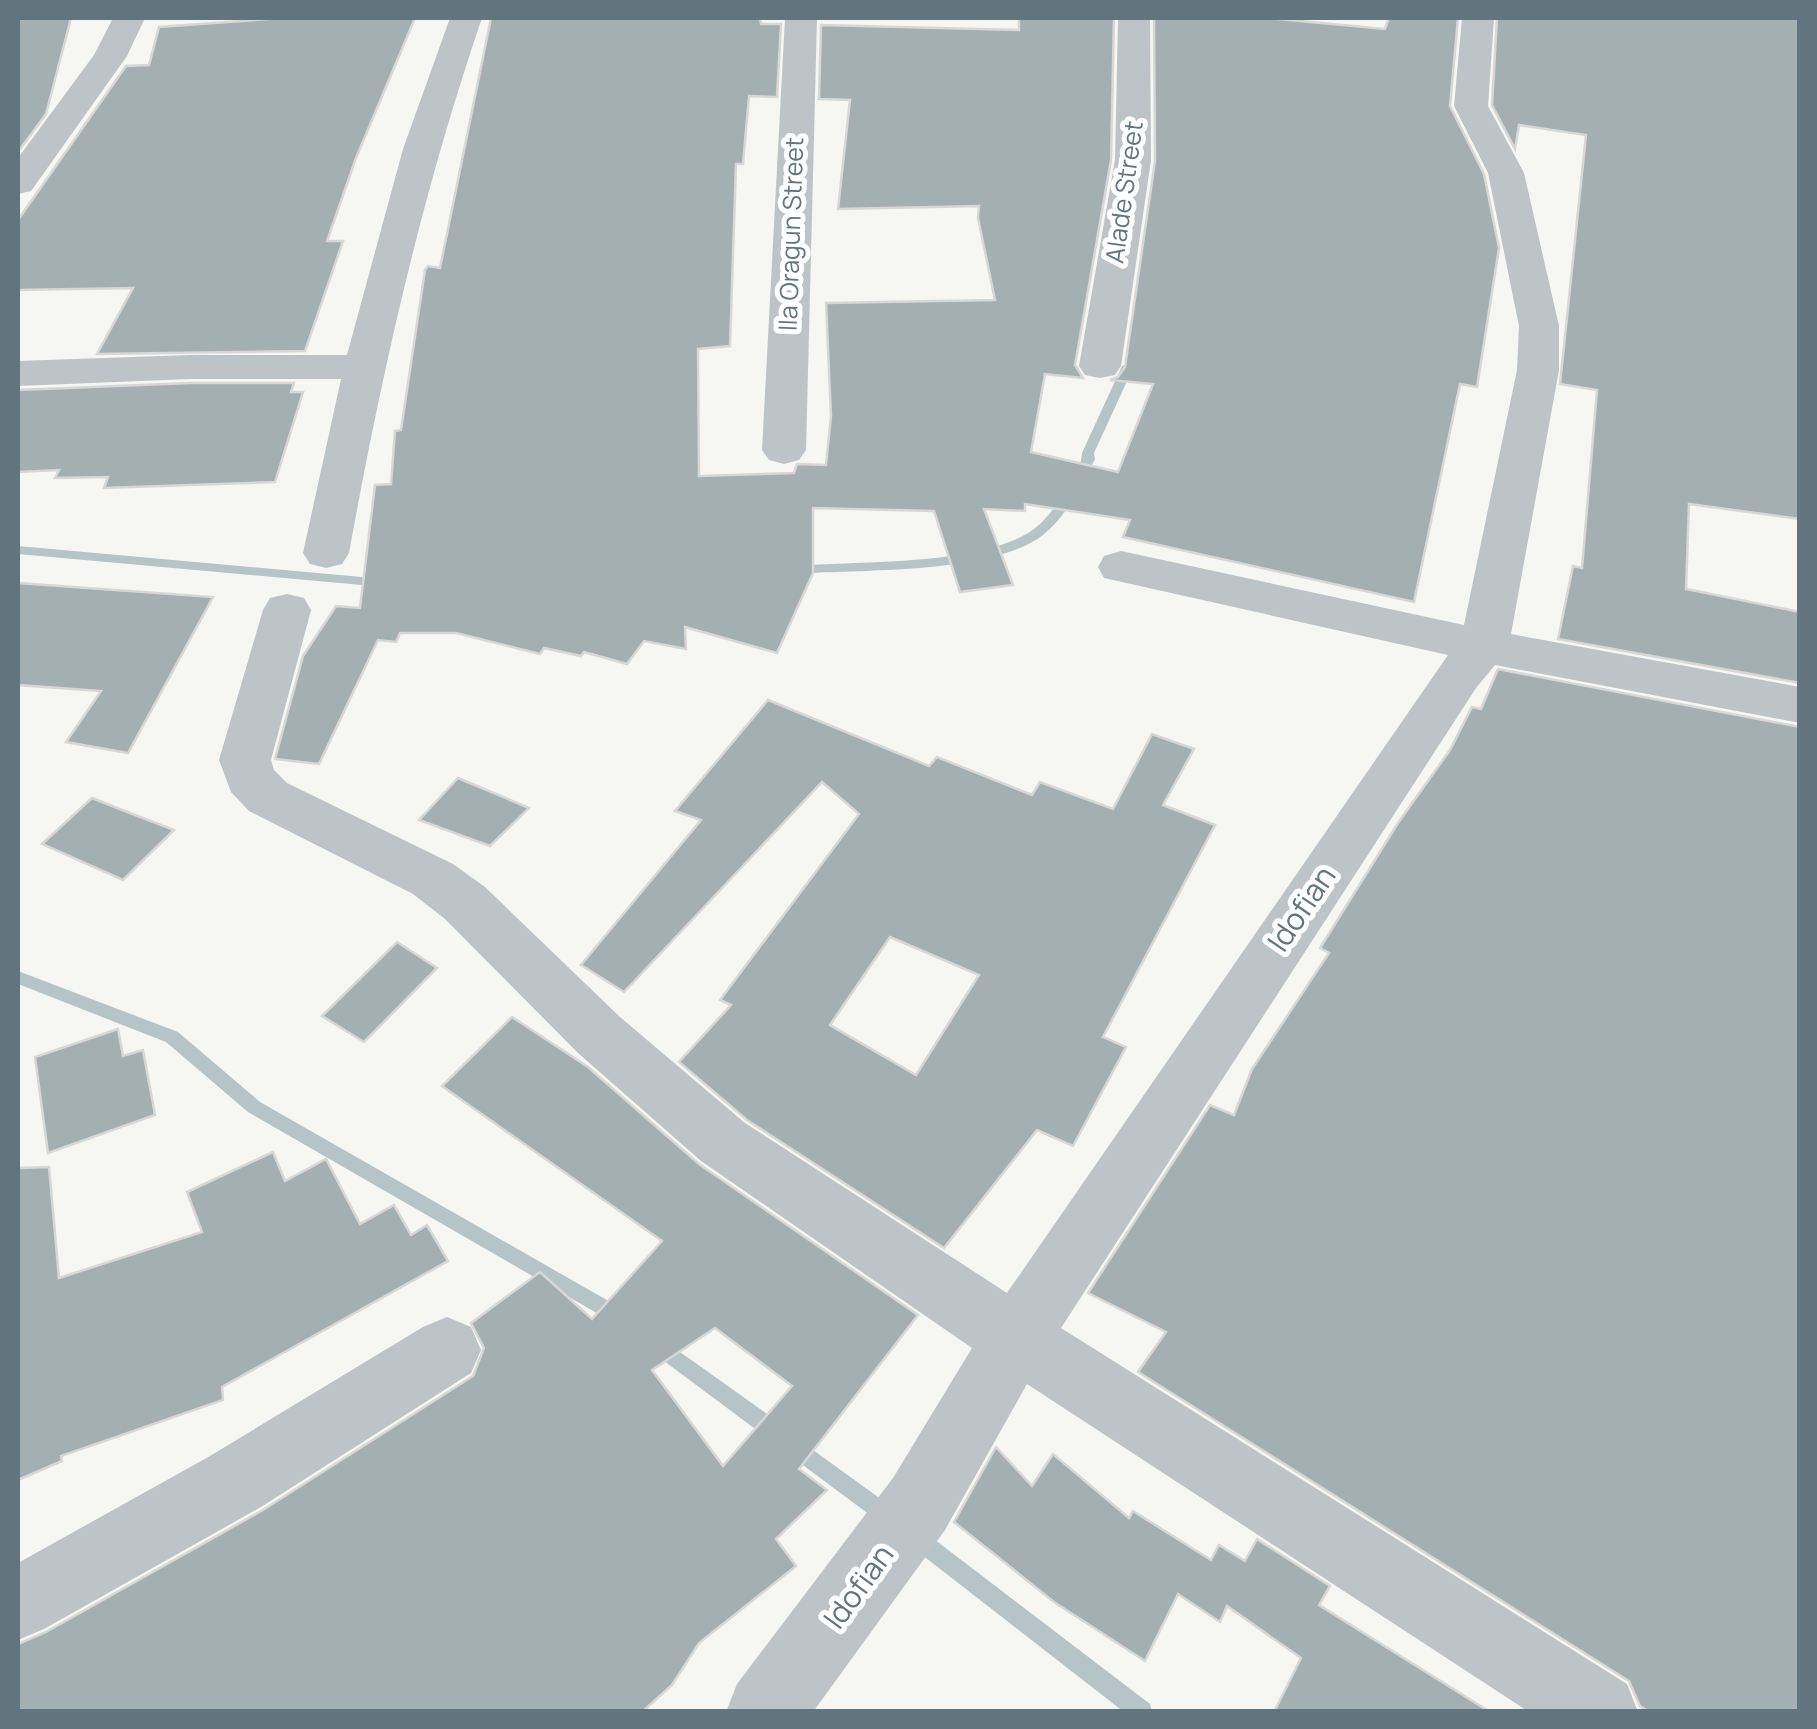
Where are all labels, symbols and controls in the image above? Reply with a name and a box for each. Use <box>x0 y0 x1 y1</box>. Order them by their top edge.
street label: Alade Street <box>1096 118 1151 265</box>
street label: Ila Oragun Street <box>770 136 811 332</box>
street label: Idofian <box>1257 857 1344 959</box>
street label: Idofian <box>813 1536 902 1637</box>

